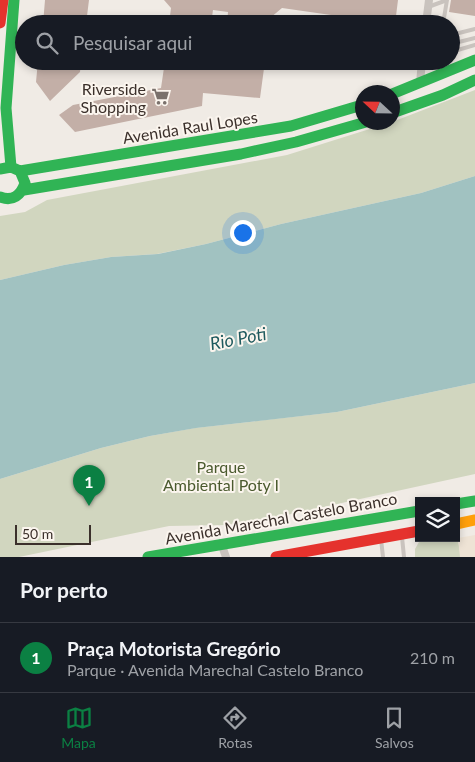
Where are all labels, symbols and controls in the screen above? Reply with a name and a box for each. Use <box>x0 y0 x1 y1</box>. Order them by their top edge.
search box <box>15 15 460 70</box>
icon: search <box>33 29 61 57</box>
text: Pesquisar aqui <box>73 31 192 54</box>
place label: Riverside Shopping <box>80 79 146 116</box>
north arrow <box>355 85 400 130</box>
supermarket icon: Riverside Shopping <box>150 87 170 107</box>
street label: Avenida Raul Lopes <box>121 107 259 147</box>
your location <box>230 220 256 246</box>
water label: Rio Poti <box>208 322 269 354</box>
park label: Parque Ambiental Poty I <box>163 457 279 494</box>
pin: 1 <box>73 465 105 506</box>
street label: Avenida Marechal Castelo Branco <box>163 488 399 548</box>
map controls <box>415 497 460 542</box>
button: layers <box>415 497 460 542</box>
scale bar <box>15 522 91 545</box>
text: 50 m <box>22 525 53 542</box>
text: Por perto <box>20 577 108 602</box>
text: Praça Motorista Gregório <box>67 637 281 660</box>
text: 1 <box>31 648 41 667</box>
text: 210 m <box>410 648 455 667</box>
text: Parque · Avenida Marechal Castelo Branco <box>67 660 363 679</box>
tab: Mapa <box>61 704 96 751</box>
tab: Rotas <box>218 704 252 751</box>
tab: Salvos <box>375 704 414 751</box>

